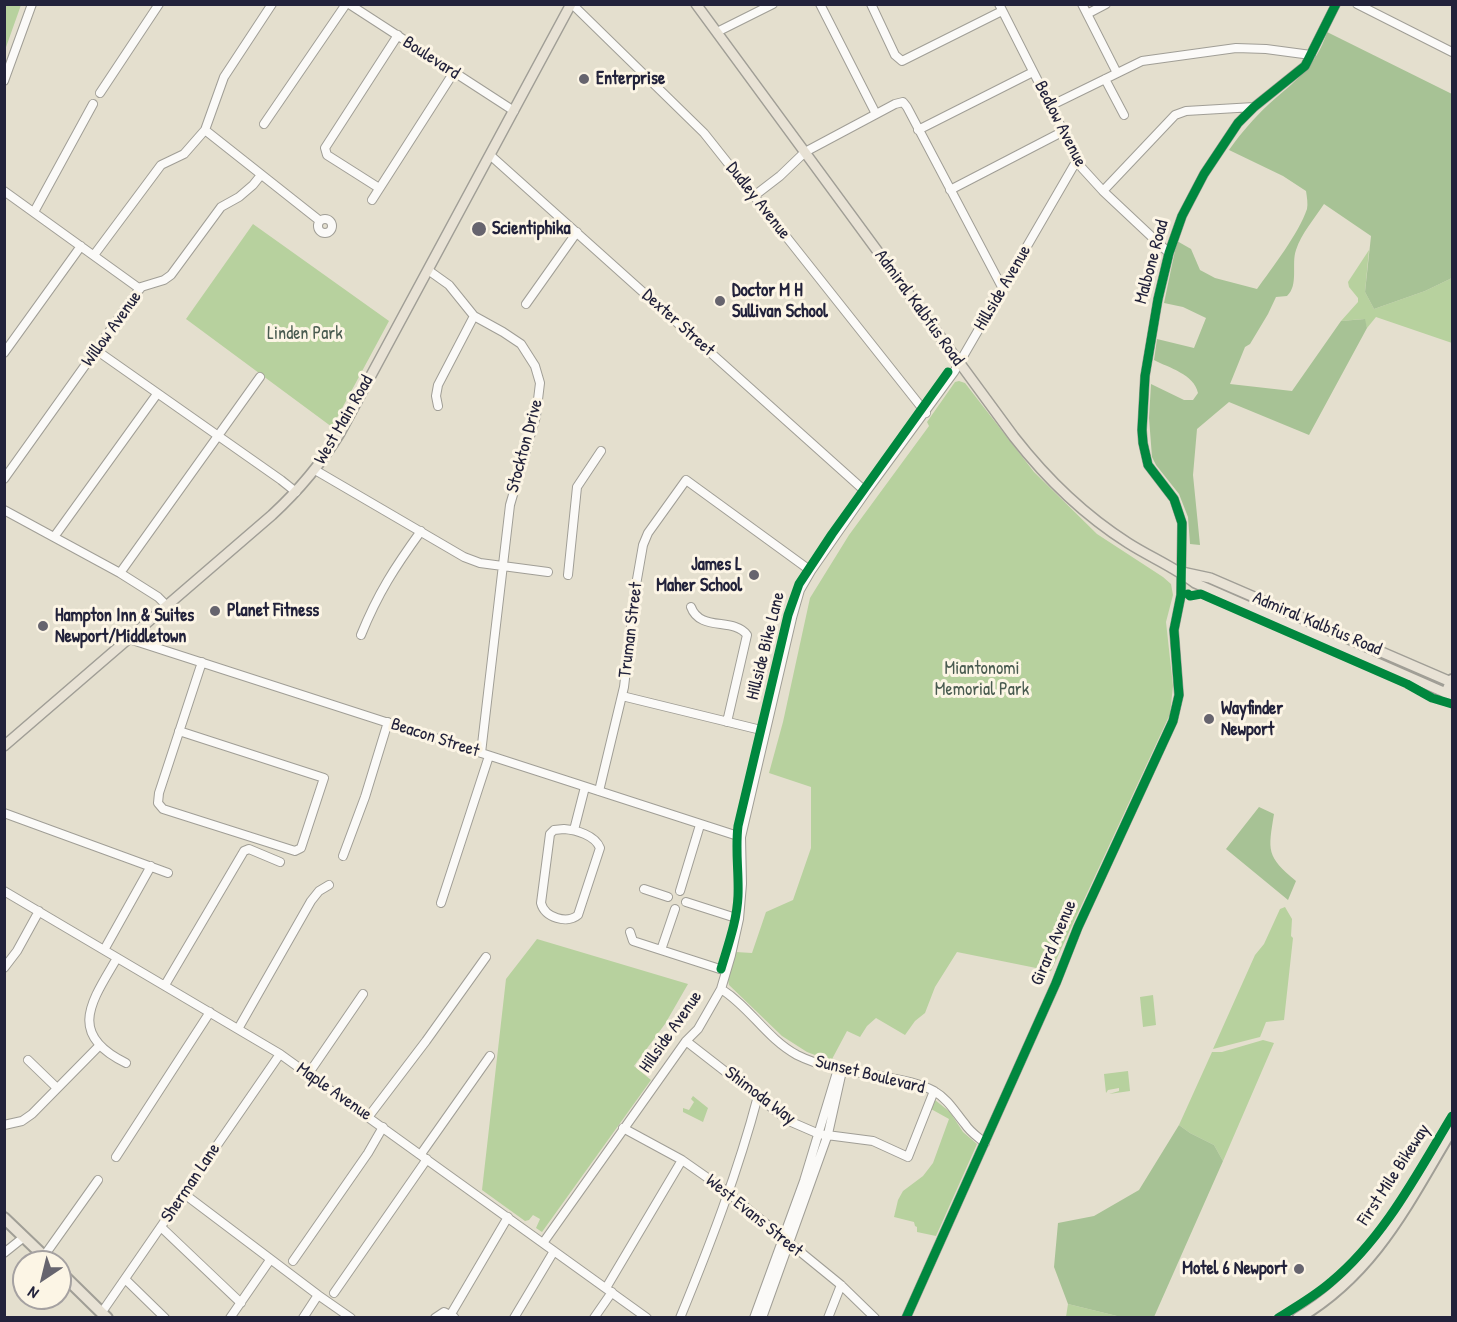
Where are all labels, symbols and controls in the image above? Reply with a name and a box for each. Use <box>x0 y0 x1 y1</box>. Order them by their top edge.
street label: Boulevard <box>398 32 464 84</box>
place label: Enterprise <box>596 68 665 90</box>
marker: Enterprise <box>577 72 591 86</box>
street label: Bedlow Avenue <box>1029 77 1091 171</box>
street label: Dudley Avenue <box>721 158 795 244</box>
place label: Scientiphika <box>492 218 571 240</box>
street label: Malbone Road <box>1130 218 1174 306</box>
marker: Scientiphika <box>470 220 488 238</box>
street label: Hillside Avenue <box>970 241 1036 335</box>
street label: Admiral Kalbfus Road <box>870 246 968 370</box>
place label: Doctor M H Sullivan School <box>732 280 828 322</box>
street label: Dexter Street <box>637 285 719 361</box>
street label: Willow Avenue <box>77 287 147 371</box>
marker: Doctor M H Sullivan School <box>713 294 727 308</box>
park label: Linden Park <box>267 323 343 345</box>
street label: West Main Road <box>310 372 378 468</box>
street label: Stockton Drive <box>502 397 548 495</box>
place label: James L Maher School <box>656 554 742 596</box>
marker: James L Maher School <box>747 568 761 582</box>
street label: Truman Street <box>614 581 648 679</box>
street label: Admiral Kalbfus Road <box>1249 587 1385 661</box>
street label: Hillside Bike Lane <box>742 590 790 702</box>
place label: Planet Fitness <box>227 600 319 622</box>
marker: Planet Fitness <box>208 604 222 618</box>
place label: Hampton Inn & Suites Newport/Middletown <box>55 605 194 648</box>
marker: Hampton Inn & Suites Newport/Middletown <box>36 619 50 633</box>
park label: Miantonomi Memorial Park <box>935 658 1029 700</box>
place label: Wayfinder Newport <box>1221 698 1283 740</box>
marker: Wayfinder Newport <box>1202 712 1216 726</box>
street label: Beacon Street <box>388 714 482 762</box>
street label: Girard Avenue <box>1026 897 1082 989</box>
street label: Hillside Avenue <box>635 987 707 1077</box>
street label: Sunset Boulevard <box>813 1051 927 1099</box>
street label: Maple Avenue <box>292 1058 376 1126</box>
street label: Shimoda Way <box>720 1062 800 1130</box>
street label: First Mile Bikeway <box>1353 1120 1435 1230</box>
street label: Sherman Lane <box>157 1139 225 1227</box>
street label: West Evans Street <box>701 1170 807 1262</box>
north arrow <box>12 1250 72 1310</box>
place label: Motel 6 Newport <box>1182 1258 1287 1280</box>
marker: Motel 6 Newport <box>1292 1262 1306 1276</box>
text: N <box>23 1282 43 1305</box>

